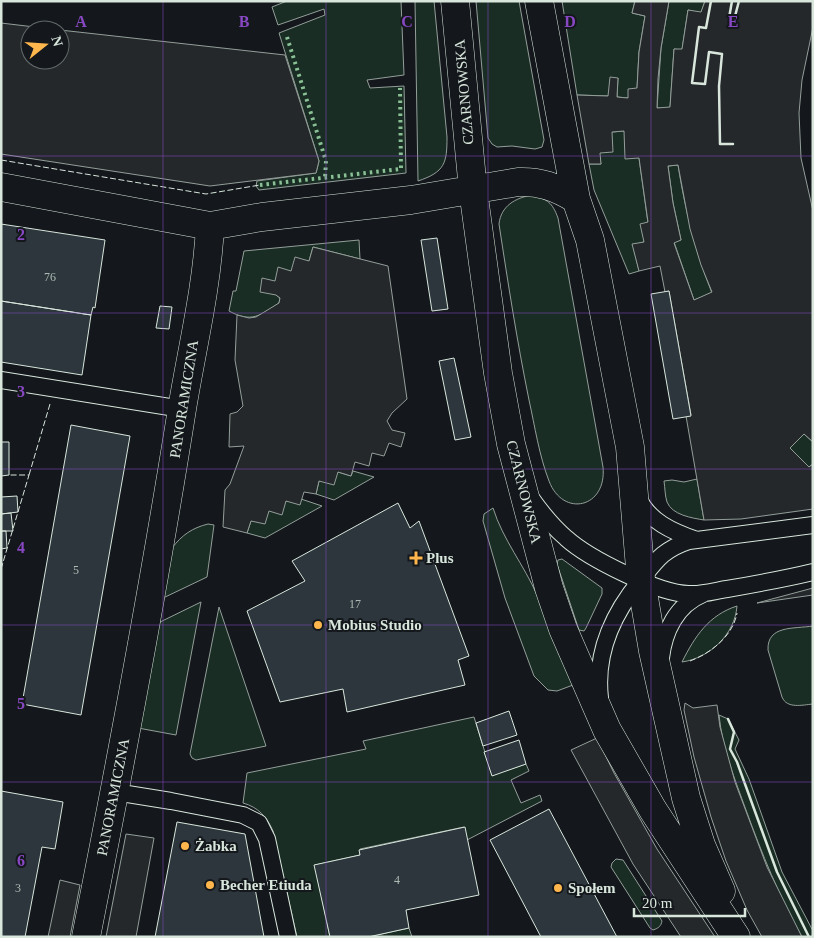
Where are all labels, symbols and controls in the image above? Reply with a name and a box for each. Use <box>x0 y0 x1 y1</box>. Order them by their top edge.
text: A <box>75 13 87 30</box>
text: B <box>239 13 250 30</box>
text: C <box>401 13 413 30</box>
text: D <box>564 13 576 30</box>
text: E <box>728 13 738 30</box>
north arrow <box>20 20 70 70</box>
text: N <box>48 34 66 48</box>
street label: CZARNOWSKA <box>451 38 477 145</box>
text: 2 <box>17 226 25 243</box>
house number: 76 <box>44 270 56 284</box>
street label: PANORAMICZNA <box>167 339 201 459</box>
text: 3 <box>17 383 25 400</box>
street label: CZARNOWSKA <box>503 439 545 545</box>
text: 4 <box>17 539 25 556</box>
place label: Plus <box>426 550 454 566</box>
marker: Plus <box>410 552 422 564</box>
house number: 5 <box>73 563 79 577</box>
house number: 17 <box>349 597 361 611</box>
place label: Mobius Studio <box>328 617 422 633</box>
marker: Mobius Studio <box>312 619 324 631</box>
text: 5 <box>17 695 25 712</box>
street label: PANORAMICZNA <box>94 737 132 857</box>
place label: Żabka <box>195 838 237 854</box>
marker: Żabka <box>179 840 191 852</box>
text: 6 <box>17 852 25 869</box>
house number: 4 <box>394 873 400 887</box>
place label: Becher Etiuda <box>220 877 312 893</box>
marker: Becher Etiuda <box>204 879 216 891</box>
place label: Społem <box>568 880 616 896</box>
house number: 3 <box>15 881 21 895</box>
marker: Społem <box>552 882 564 894</box>
scale bar <box>634 886 745 918</box>
text: 20 m <box>642 895 673 911</box>

